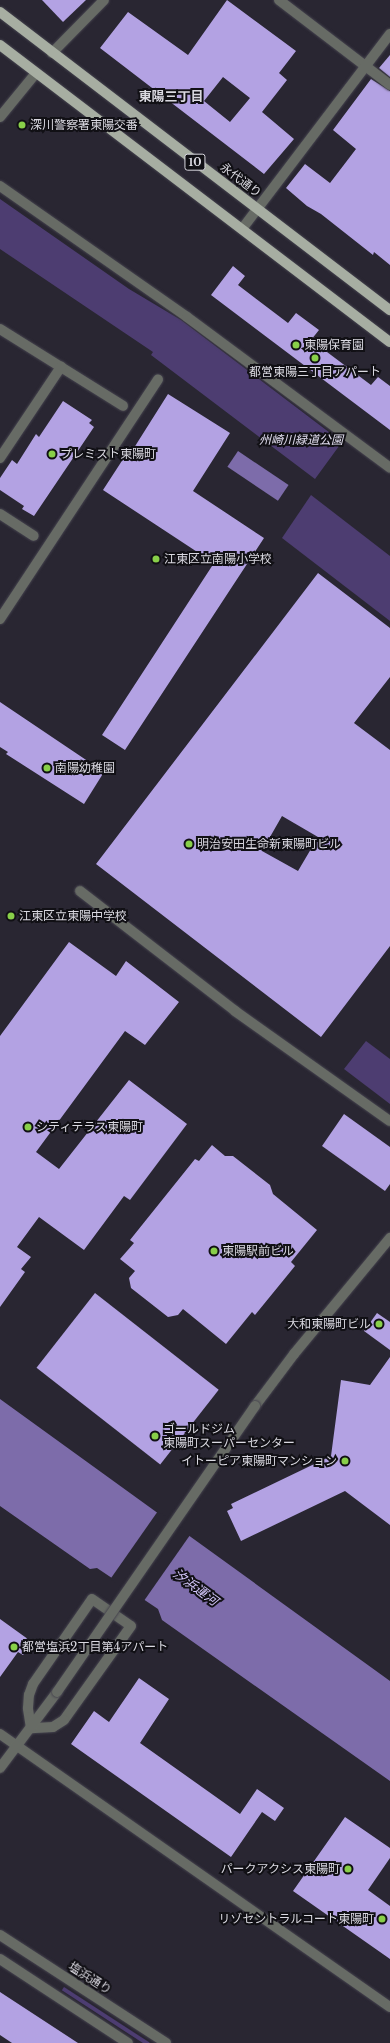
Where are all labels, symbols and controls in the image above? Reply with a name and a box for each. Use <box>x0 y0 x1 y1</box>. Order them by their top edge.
district label: 東陽三丁目 <box>139 89 203 105</box>
place label: 深川警察署東陽交番 <box>30 118 138 132</box>
marker: 深川警察署東陽交番 <box>17 120 27 130</box>
road number: 10 <box>184 153 206 171</box>
street label: 永代通り <box>217 160 265 200</box>
place label: 東陽保育園 <box>304 338 364 352</box>
marker: 東陽保育園 <box>291 340 301 350</box>
marker: 都営東陽三丁目アパート <box>310 353 320 363</box>
place label: 都営東陽三丁目アパート <box>249 365 381 379</box>
park label: 州崎川緑道公園 <box>259 433 343 447</box>
place label: プレミスト東陽町 <box>60 447 156 461</box>
marker: プレミスト東陽町 <box>47 449 57 459</box>
place label: 江東区立南陽小学校 <box>164 552 272 566</box>
marker: 江東区立南陽小学校 <box>151 554 161 564</box>
place label: 南陽幼稚園 <box>55 761 115 775</box>
marker: 南陽幼稚園 <box>42 763 52 773</box>
place label: 明治安田生命新東陽町ビル <box>197 837 341 851</box>
marker: 明治安田生命新東陽町ビル <box>184 839 194 849</box>
place label: 江東区立東陽中学校 <box>19 909 127 923</box>
marker: 江東区立東陽中学校 <box>6 911 16 921</box>
place label: シティテラス東陽町 <box>36 1120 144 1134</box>
marker: シティテラス東陽町 <box>23 1122 33 1132</box>
place label: 東陽駅前ビル <box>222 1244 294 1258</box>
marker: 東陽駅前ビル <box>209 1246 219 1256</box>
place label: 大和東陽町ビル <box>287 1317 371 1331</box>
marker: 大和東陽町ビル <box>374 1319 384 1329</box>
place label: ゴールドジム 東陽町スーパーセンター <box>163 1422 295 1450</box>
marker: ゴールドジム 東陽町スーパーセンター <box>150 1431 160 1441</box>
place label: イトーピア東陽町マンション <box>181 1454 337 1468</box>
marker: イトーピア東陽町マンション <box>340 1456 350 1466</box>
water label: 汐浜運河 <box>169 1566 221 1610</box>
place label: 都営塩浜2丁目第4アパート <box>22 1640 168 1654</box>
marker: 都営塩浜2丁目第4アパート <box>9 1642 19 1652</box>
place label: パークアクシス東陽町 <box>220 1862 340 1876</box>
marker: パークアクシス東陽町 <box>343 1864 353 1874</box>
place label: リゾセントラルコート東陽町 <box>218 1912 374 1926</box>
marker: リゾセントラルコート東陽町 <box>377 1914 387 1924</box>
street label: 塩浜通り <box>66 1959 114 1997</box>

